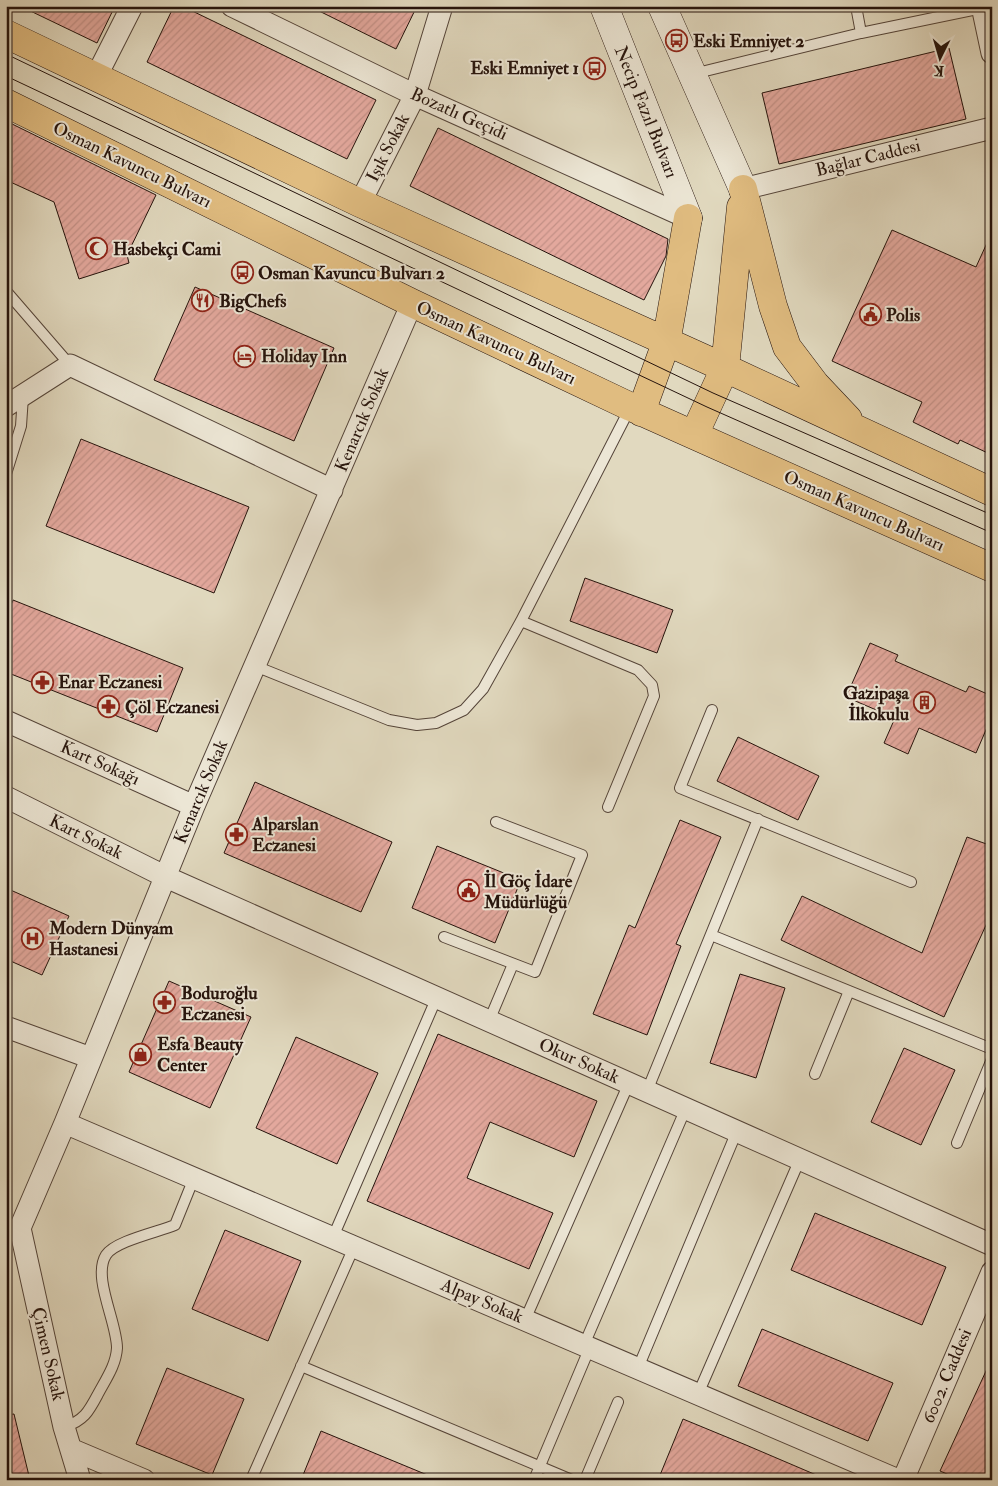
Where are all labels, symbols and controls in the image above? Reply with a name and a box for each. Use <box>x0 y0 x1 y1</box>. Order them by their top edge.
bus stop icon: Eski Emniyet 2 <box>665 29 689 53</box>
place label: Eski Emniyet 2 <box>693 30 804 53</box>
north arrow <box>916 32 966 82</box>
street label: Necip Fazıl Bulvarı <box>609 43 683 182</box>
bus stop icon: Eski Emniyet 1 <box>583 56 607 80</box>
place label: Eski Emniyet 1 <box>470 57 579 80</box>
text: K <box>932 61 945 79</box>
street label: Bozatlı Geçidi <box>407 82 511 146</box>
street label: Işık Sokak <box>361 110 415 186</box>
street label: Osman Kavuncu Bulvarı <box>49 117 215 214</box>
street label: Bağlar Caddesi <box>813 134 923 182</box>
mosque icon: Hasbekçi Cami <box>85 237 109 261</box>
place label: Hasbekçi Cami <box>113 238 221 261</box>
bus stop icon: Osman Kavuncu Bulvarı 2 <box>230 261 254 285</box>
place label: Osman Kavuncu Bulvarı 2 <box>258 262 445 285</box>
restaurant icon: BigChefs <box>191 289 215 313</box>
place label: BigChefs <box>219 290 287 313</box>
street label: Osman Kavuncu Bulvarı <box>412 296 580 390</box>
public building icon: Polis <box>858 303 882 327</box>
place label: Polis <box>886 304 920 327</box>
hotel icon: Holiday Inn <box>233 344 257 368</box>
place label: Holiday Inn <box>261 345 348 368</box>
street label: Kenarcık Sokak <box>330 364 394 475</box>
street label: Osman Kavuncu Bulvarı <box>780 465 948 557</box>
pharmacy icon: Enar Eczanesi <box>30 670 54 694</box>
place label: Enar Eczanesi <box>58 671 162 694</box>
place label: Gazipaşa İlkokulu <box>843 682 910 726</box>
building icon: Gazipaşa İlkokulu <box>913 691 937 715</box>
pharmacy icon: Çöl Eczanesi <box>97 695 121 719</box>
place label: Çöl Eczanesi <box>125 696 219 719</box>
street label: Kart Sokağı <box>57 735 143 791</box>
street label: Kenarcık Sokak <box>169 736 233 847</box>
street label: Kart Sokak <box>45 809 127 865</box>
place label: Alparslan Eczanesi <box>251 813 319 857</box>
pharmacy icon: Alparslan Eczanesi <box>224 822 248 846</box>
place label: İl Göç İdare Müdürlüğü <box>483 869 573 914</box>
public building icon: İl Göç İdare Müdürlüğü <box>456 879 480 903</box>
place label: Modern Dünyam Hastanesi <box>48 917 174 961</box>
hospital icon: Modern Dünyam Hastanesi <box>21 926 45 950</box>
place label: Boduroğlu Eczanesi <box>181 982 258 1026</box>
pharmacy icon: Boduroğlu Eczanesi <box>153 991 177 1015</box>
place label: Esfa Beauty Center <box>157 1033 244 1077</box>
street label: Okur Sokak <box>535 1033 623 1089</box>
shop icon: Esfa Beauty Center <box>129 1042 153 1066</box>
street label: Alpay Sokak <box>436 1273 527 1329</box>
street label: Çimen Sokak <box>26 1305 70 1403</box>
street label: 6002. Caddesi <box>917 1325 977 1427</box>

